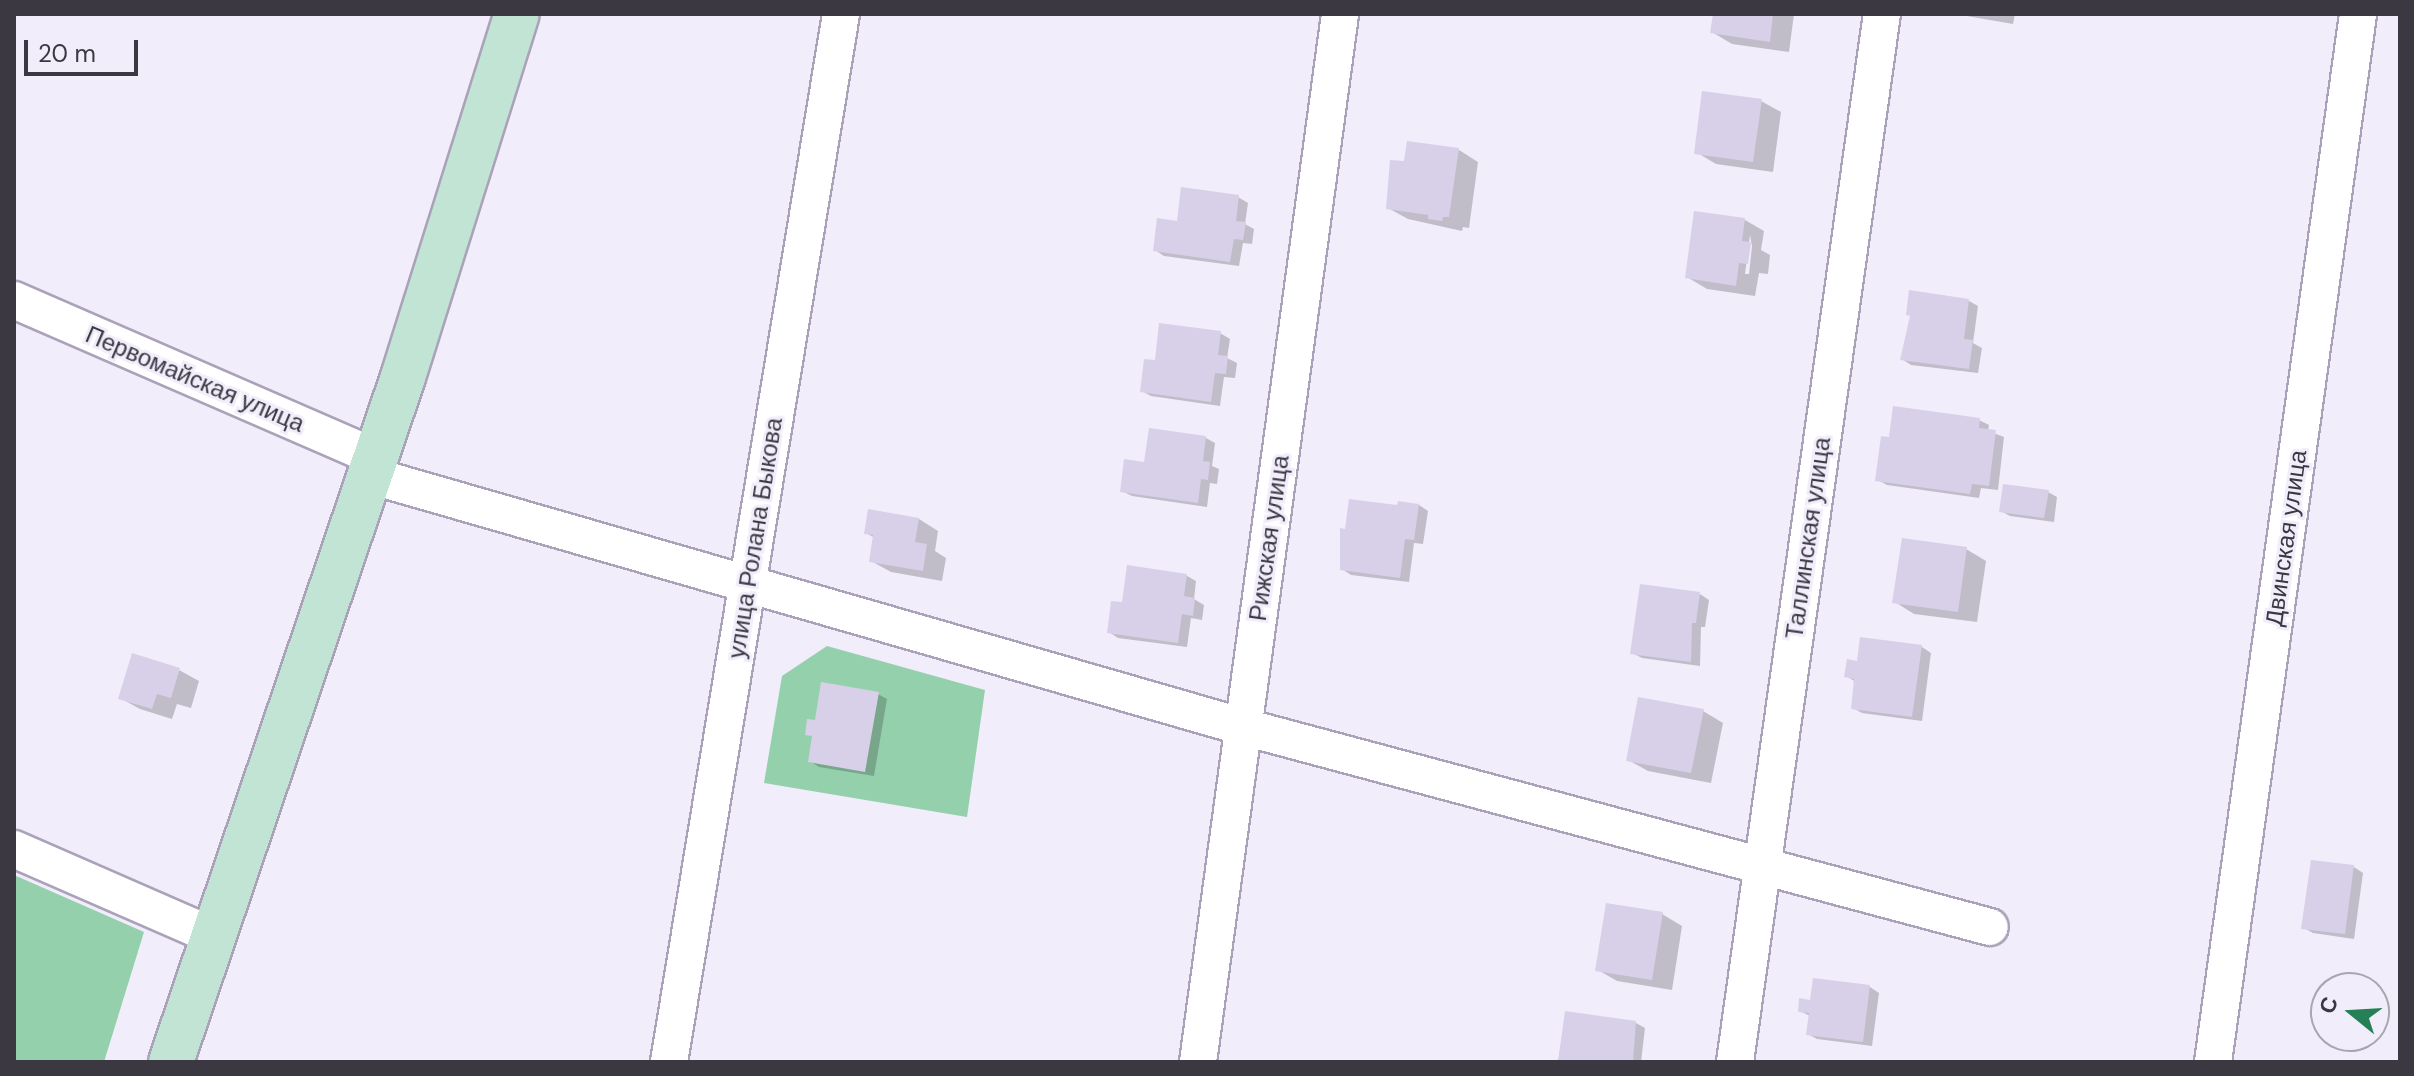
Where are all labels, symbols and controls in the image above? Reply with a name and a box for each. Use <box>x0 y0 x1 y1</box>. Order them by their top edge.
scale bar <box>28 24 142 74</box>
text: 20 m <box>38 38 96 69</box>
street label: Первомайская улица <box>81 320 309 438</box>
street label: улица Ролана Быкова <box>722 416 788 660</box>
street label: Таллинская улица <box>1780 435 1836 641</box>
street label: Двинская улица <box>2259 448 2313 628</box>
street label: Рижская улица <box>1243 453 1295 623</box>
north arrow <box>2310 972 2390 1052</box>
text: С <box>2312 993 2345 1017</box>

